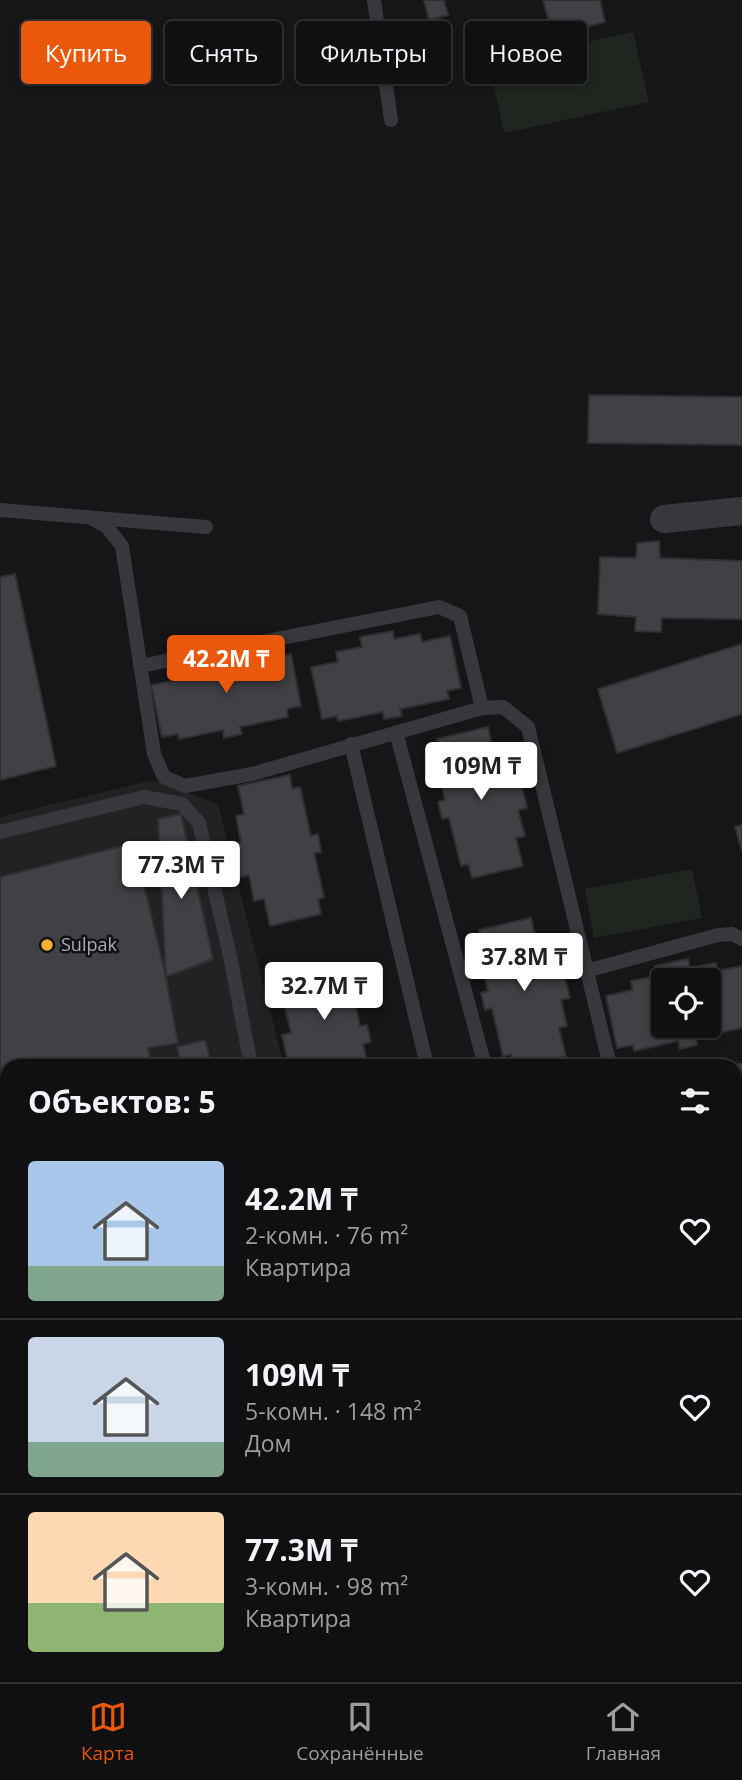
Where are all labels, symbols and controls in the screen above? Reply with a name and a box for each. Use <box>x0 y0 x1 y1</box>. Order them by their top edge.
chip: Купить <box>21 21 151 84</box>
chip: Снять <box>165 21 282 84</box>
chip: Фильтры <box>296 21 451 84</box>
chip: Новое <box>465 21 587 84</box>
pin: 42.2M ₸ <box>161 636 291 695</box>
text: 42.2M ₸ <box>183 642 269 674</box>
pin: 109M ₸ <box>424 742 538 802</box>
text: 109M ₸ <box>441 749 521 781</box>
pin: 77.3M ₸ <box>116 842 246 901</box>
text: 77.3M ₸ <box>138 848 224 880</box>
place label: Sulpak <box>61 932 117 956</box>
pin: 37.8M ₸ <box>459 934 589 993</box>
marker: Sulpak <box>39 937 55 953</box>
text: 37.8M ₸ <box>481 940 567 972</box>
pin: 32.7M ₸ <box>259 962 389 1022</box>
map controls <box>651 968 721 1038</box>
button: locate <box>651 968 721 1038</box>
text: 32.7M ₸ <box>281 969 367 1001</box>
text: Объектов: 5 <box>28 1081 216 1122</box>
icon: filters <box>676 1082 714 1120</box>
text: 42.2M ₸ <box>245 1178 357 1219</box>
icon: home <box>84 1189 168 1273</box>
icon: heart <box>676 1212 714 1250</box>
text: 2-комн. · 76 m² <box>245 1219 408 1251</box>
text: Квартира <box>245 1251 351 1283</box>
text: 109M ₸ <box>245 1354 349 1395</box>
icon: home <box>84 1365 168 1449</box>
icon: heart <box>676 1388 714 1426</box>
text: 5-комн. · 148 m² <box>245 1395 421 1427</box>
text: Дом <box>245 1427 291 1459</box>
text: 77.3M ₸ <box>245 1529 357 1570</box>
icon: home <box>84 1540 168 1624</box>
icon: heart <box>676 1563 714 1601</box>
text: 3-комн. · 98 m² <box>245 1570 408 1602</box>
text: Квартира <box>245 1602 351 1634</box>
tab: Карта <box>81 1698 134 1766</box>
tab: Сохранённые <box>296 1698 424 1766</box>
tab: Главная <box>586 1698 661 1766</box>

